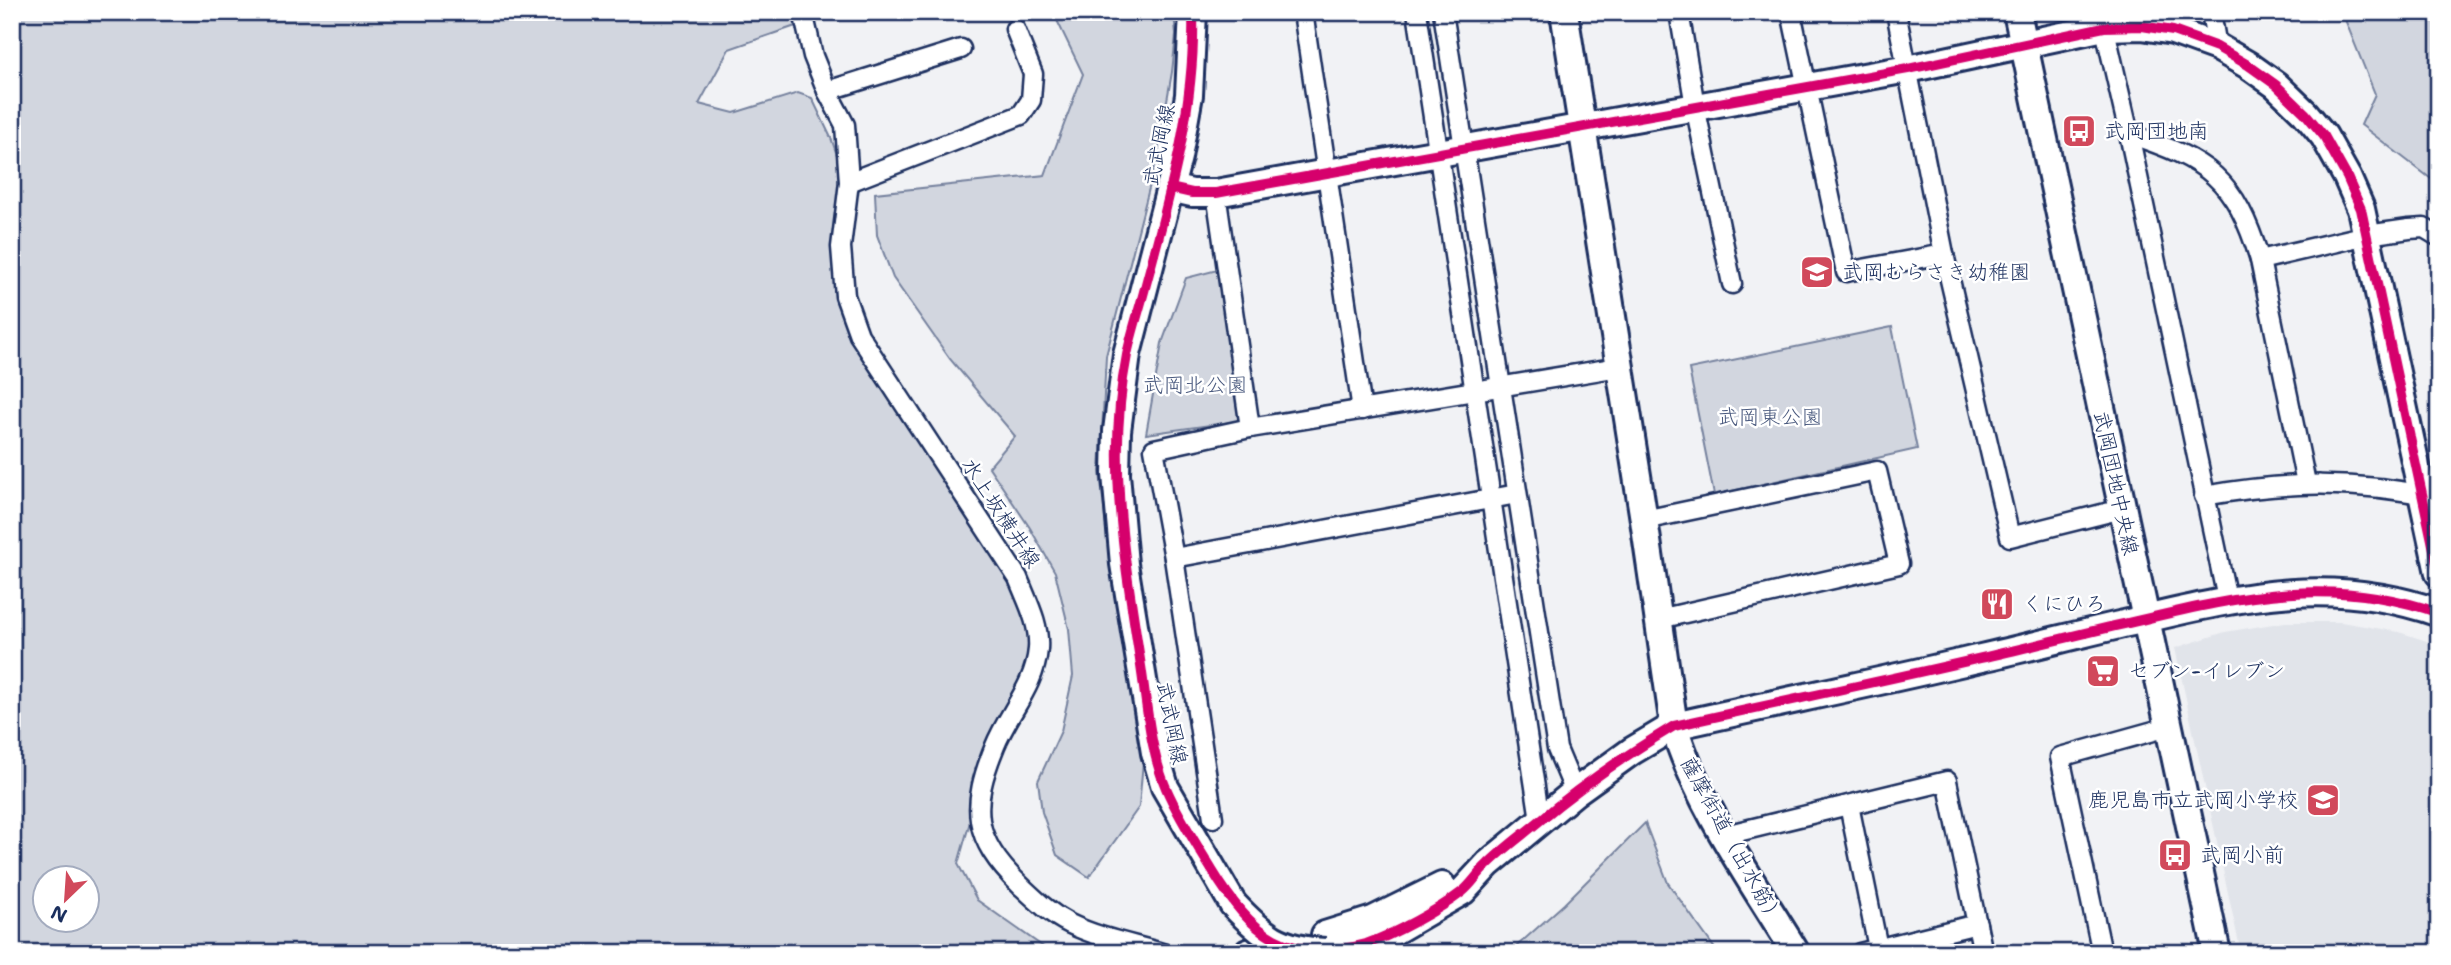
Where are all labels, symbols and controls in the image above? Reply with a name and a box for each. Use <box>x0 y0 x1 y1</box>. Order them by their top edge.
street label: 武武岡線 <box>1137 101 1181 189</box>
bus stop icon: 武岡団地南 <box>2060 112 2098 150</box>
place label: 武岡団地南 <box>2104 117 2209 145</box>
school or university icon: 武岡むらさき幼稚園 <box>1798 253 1836 291</box>
place label: 武岡むらさき幼稚園 <box>1842 258 2030 286</box>
park label: 武岡北公園 <box>1143 371 1248 399</box>
park label: 武岡東公園 <box>1718 403 1823 431</box>
street label: 武岡団地中央線 <box>2087 408 2145 558</box>
street label: 水上坂横井線 <box>955 453 1047 573</box>
restaurant icon: くにひろ <box>1978 585 2016 623</box>
place label: くにひろ <box>2022 590 2106 618</box>
supermarket icon: セブン-イレブン <box>2084 652 2122 690</box>
place label: セブン-イレブン <box>2128 657 2285 685</box>
street label: 武武岡線 <box>1150 679 1194 767</box>
street label: 薩摩街道（出水筋） <box>1674 752 1790 930</box>
school or university icon: 鹿児島市立武岡小学校 <box>2304 781 2342 819</box>
place label: 鹿児島市立武岡小学校 <box>2088 786 2298 814</box>
bus stop icon: 武岡小前 <box>2156 836 2194 874</box>
place label: 武岡小前 <box>2200 841 2284 869</box>
north arrow <box>32 864 102 934</box>
text: N <box>47 899 71 928</box>

